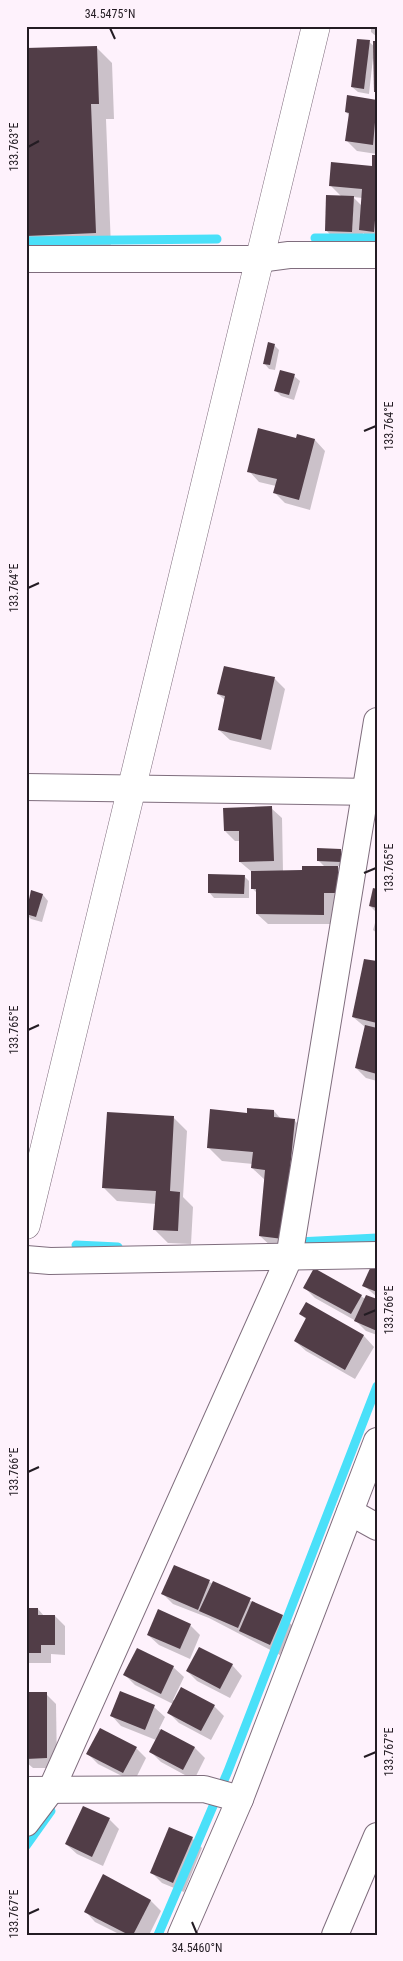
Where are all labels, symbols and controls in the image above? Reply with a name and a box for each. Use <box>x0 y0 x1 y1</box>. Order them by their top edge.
text: 34.5475°N <box>85 7 135 21</box>
text: 133.763°E <box>7 122 21 172</box>
text: 133.764°E <box>382 401 396 451</box>
text: 133.764°E <box>7 563 21 613</box>
text: 133.765°E <box>382 843 396 893</box>
text: 133.765°E <box>7 1005 21 1055</box>
text: 133.766°E <box>382 1285 396 1335</box>
text: 133.766°E <box>7 1447 21 1497</box>
text: 133.767°E <box>382 1727 396 1777</box>
text: 133.767°E <box>7 1889 21 1939</box>
text: 34.5460°N <box>172 1941 222 1955</box>

